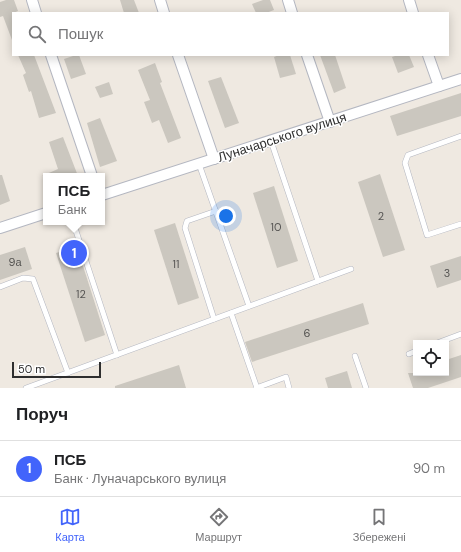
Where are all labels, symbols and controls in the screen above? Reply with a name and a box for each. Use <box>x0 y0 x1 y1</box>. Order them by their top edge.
search box <box>12 12 449 56</box>
icon: search <box>26 23 48 45</box>
text: Пошук <box>58 24 103 44</box>
street label: Луначарського вулиця <box>216 108 348 166</box>
popup <box>43 173 105 225</box>
text: ПСБ <box>58 181 90 201</box>
text: Банк <box>58 201 86 218</box>
your location <box>216 206 236 226</box>
house number: 2 <box>378 209 384 223</box>
house number: 10 <box>271 220 281 234</box>
pin: 1 <box>61 238 87 268</box>
house number: 9а <box>8 255 22 269</box>
house number: 11 <box>173 257 179 271</box>
house number: 3 <box>444 266 450 280</box>
house number: 12 <box>76 287 86 301</box>
house number: 6 <box>304 326 311 340</box>
map controls <box>413 340 449 376</box>
button: locate <box>413 340 449 376</box>
scale bar <box>12 360 101 379</box>
text: 50 m <box>18 362 45 376</box>
text: Поруч <box>16 403 68 425</box>
text: ПСБ <box>54 450 86 470</box>
text: 1 <box>27 460 31 477</box>
text: 90 m <box>413 460 445 477</box>
text: Банк · Луначарського вулиця <box>54 470 226 487</box>
tab: Карта <box>55 506 85 544</box>
tab: Маршрут <box>195 506 242 544</box>
tab: Збережені <box>353 506 406 544</box>

